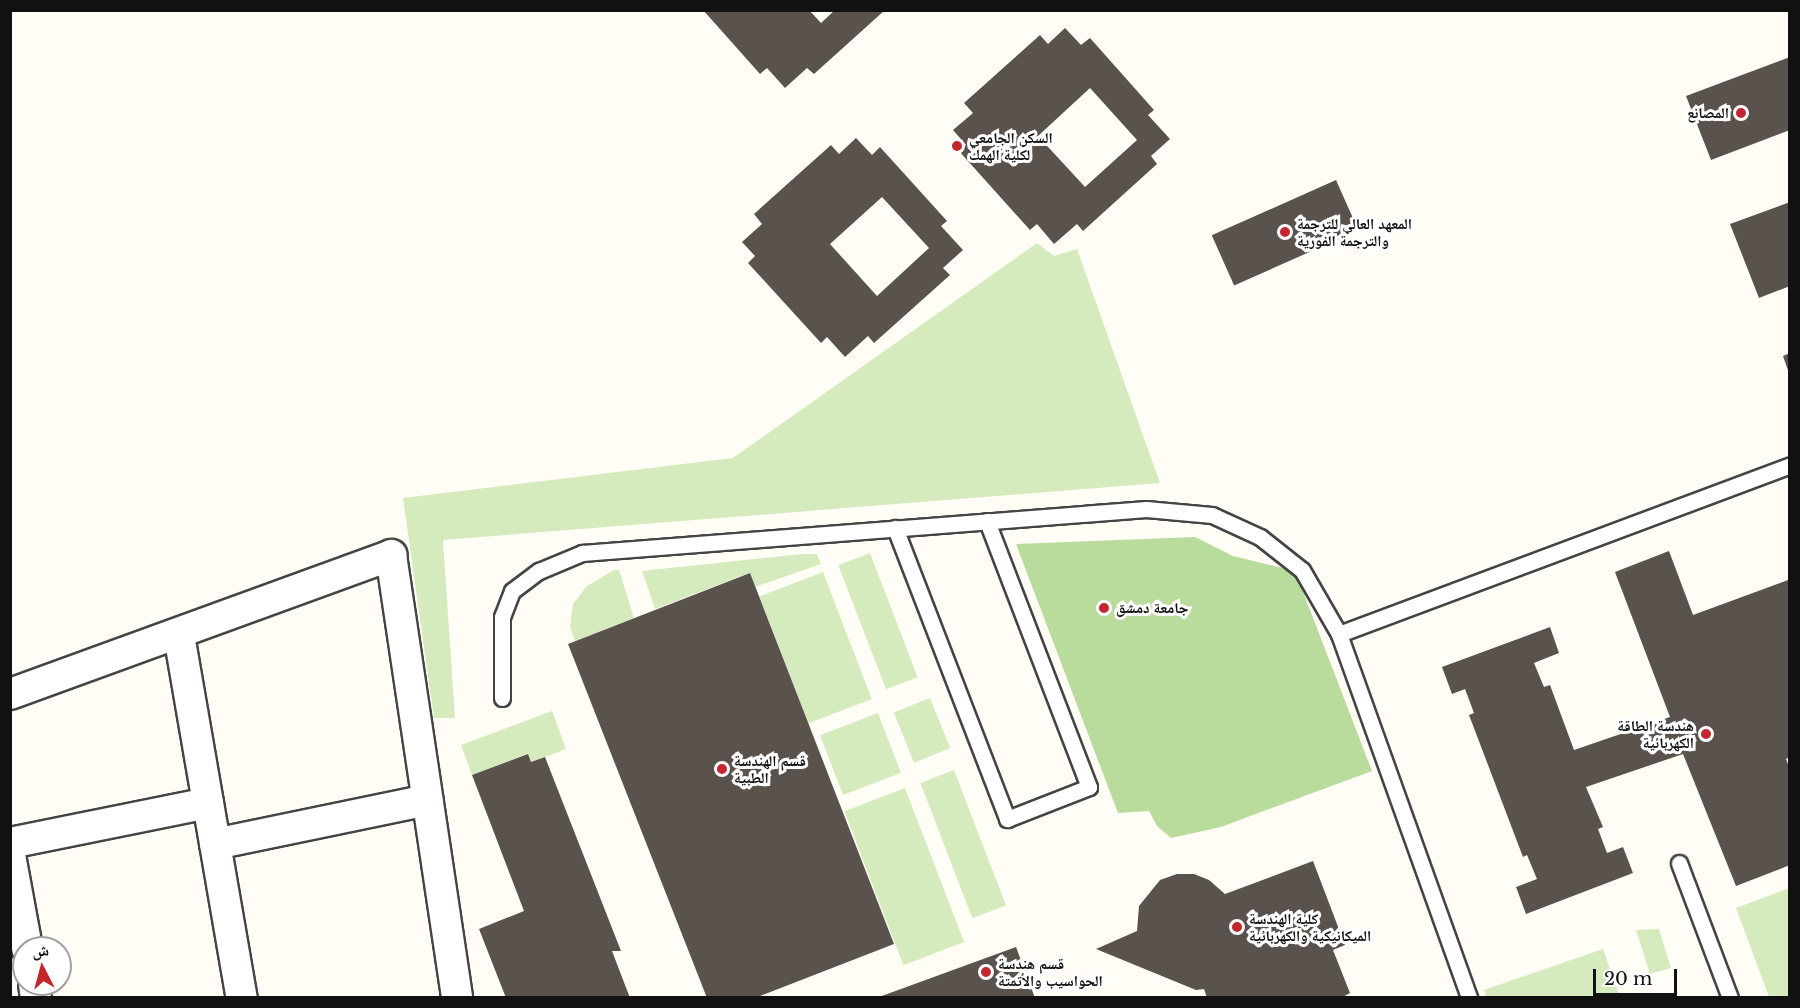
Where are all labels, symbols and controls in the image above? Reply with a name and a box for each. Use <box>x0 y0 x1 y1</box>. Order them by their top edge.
place label: المصانع <box>1687 104 1729 122</box>
marker: المصانع <box>1734 106 1748 120</box>
place label: السكن الجامعي لكلية الهمك <box>969 128 1053 163</box>
marker: السكن الجامعي لكلية الهمك <box>950 139 964 153</box>
place label: المعهد العالي للترجمة والترجمة الفورية <box>1297 214 1412 249</box>
marker: المعهد العالي للترجمة والترجمة الفورية <box>1278 225 1292 239</box>
place label: جامعة دمشق <box>1116 599 1188 617</box>
marker: جامعة دمشق <box>1097 601 1111 615</box>
place label: هندسة الطاقة الكهربائية <box>1617 716 1694 751</box>
marker: هندسة الطاقة الكهربائية <box>1699 727 1713 741</box>
place label: قسم الهندسة الطبية <box>734 751 806 786</box>
marker: قسم الهندسة الطبية <box>715 762 729 776</box>
place label: كلية الهندسة الميكانيكية والكهربائية <box>1249 909 1371 944</box>
marker: كلية الهندسة الميكانيكية والكهربائية <box>1230 920 1244 934</box>
north arrow <box>12 936 72 996</box>
text: ش <box>31 939 50 961</box>
place label: قسم هندسة الحواسيب والأتمتة <box>998 954 1103 989</box>
scale bar <box>1596 957 1680 995</box>
marker: قسم هندسة الحواسيب والأتمتة <box>979 965 993 979</box>
text: 20 m <box>1604 968 1652 990</box>

